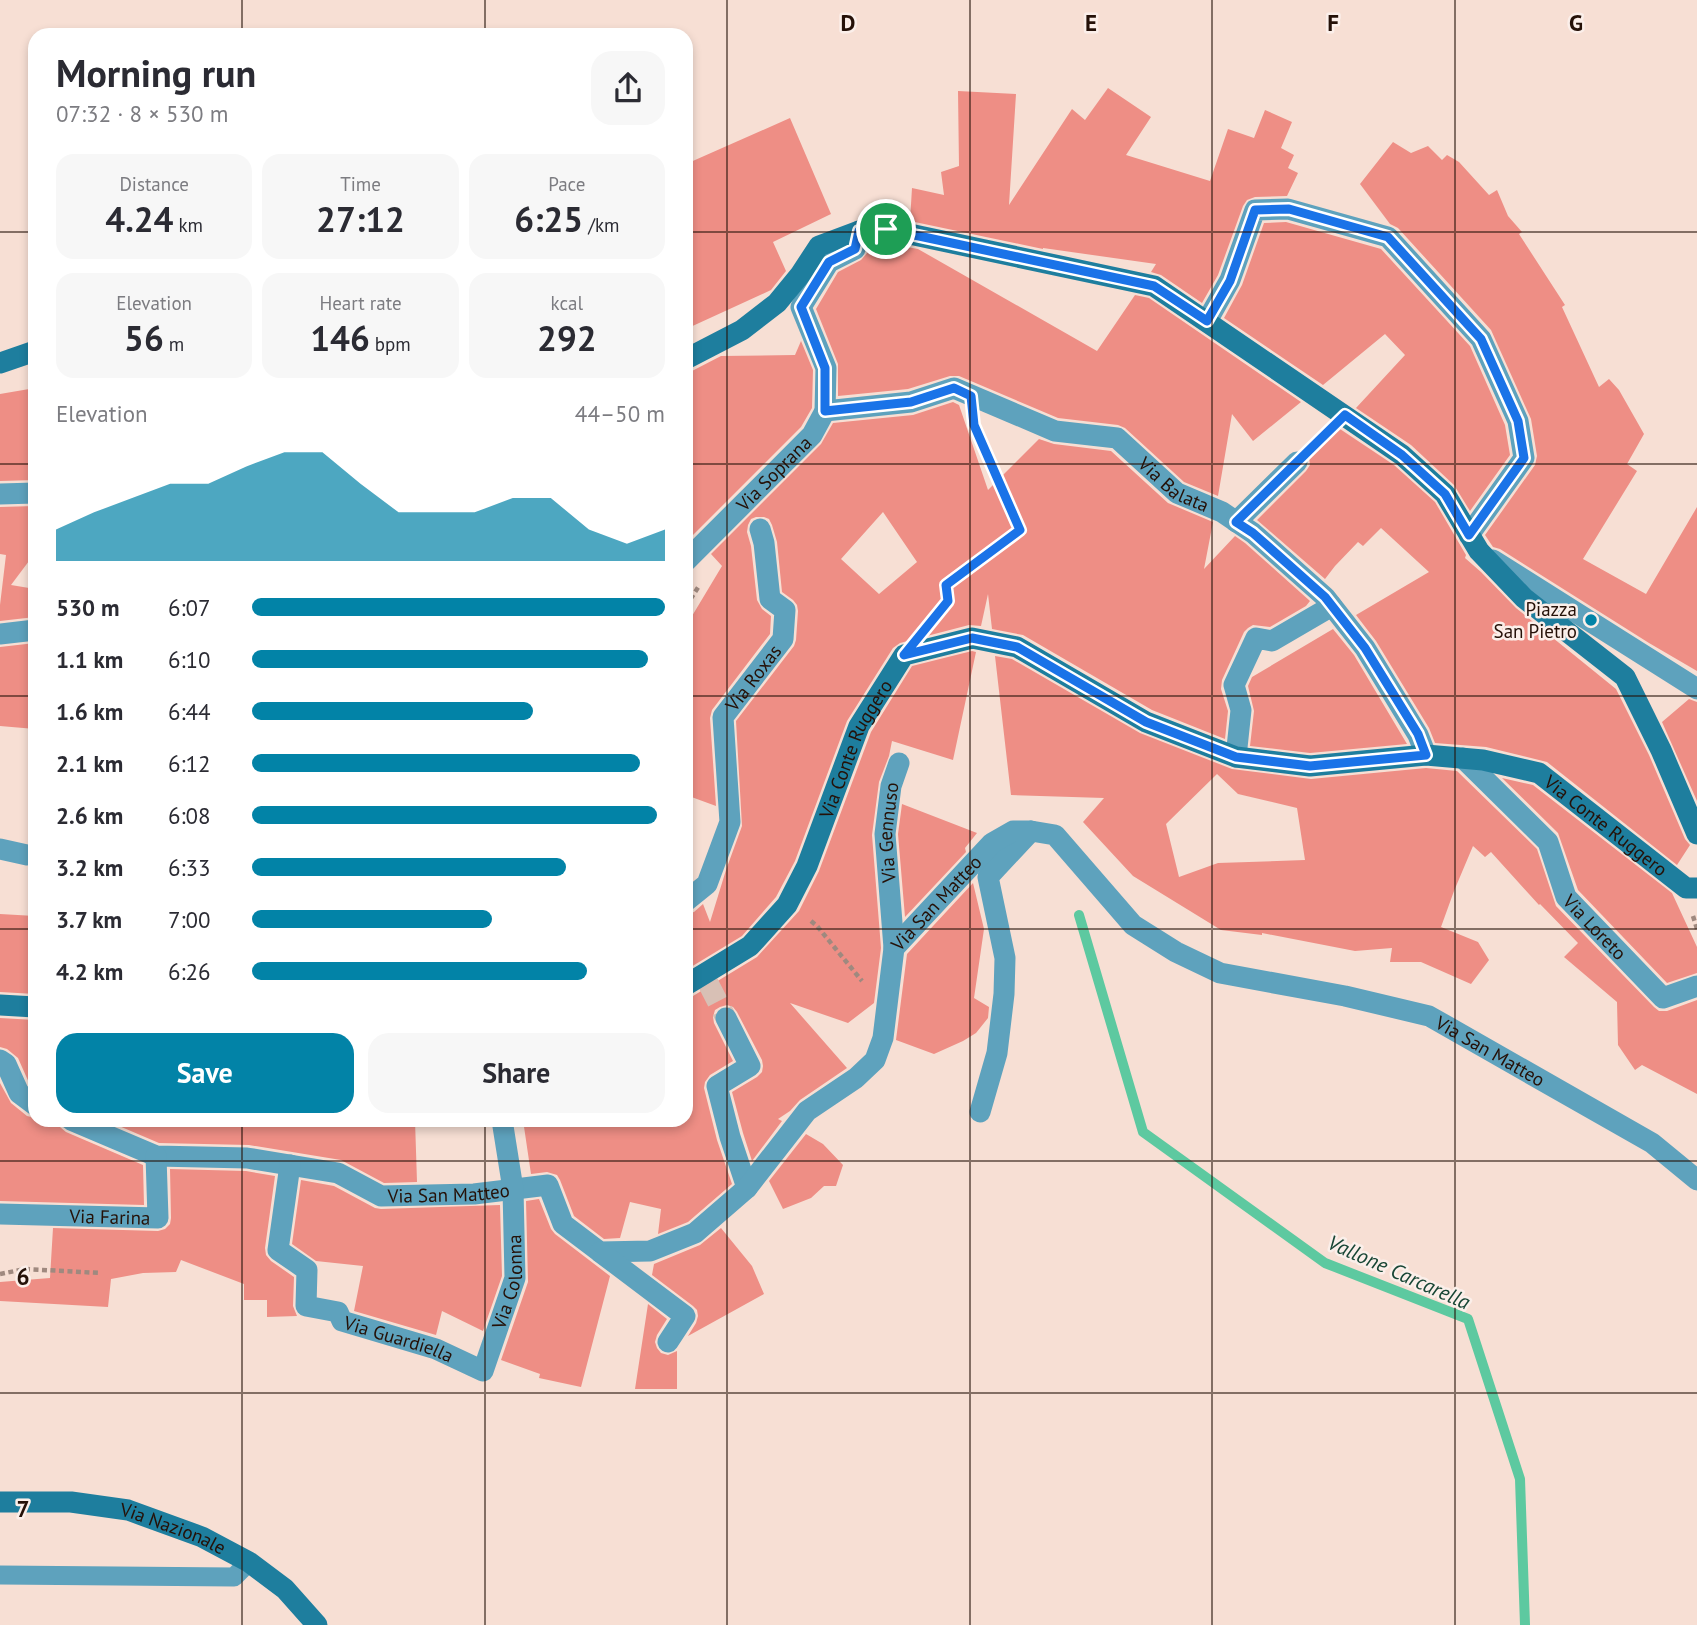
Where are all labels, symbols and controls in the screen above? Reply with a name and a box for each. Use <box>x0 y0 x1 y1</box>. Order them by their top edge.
text: D <box>841 8 855 37</box>
text: E <box>1085 8 1097 37</box>
text: F <box>1327 8 1339 37</box>
text: G <box>1569 8 1583 37</box>
text: Morning run <box>56 48 256 97</box>
button: share <box>591 51 665 125</box>
text: 07:32 · 8 × 530 m <box>56 99 228 128</box>
text: Distance <box>119 172 189 196</box>
text: Time <box>340 172 381 196</box>
text: Pace <box>548 172 585 196</box>
text: 4.24 <box>105 196 173 242</box>
text: 27:12 <box>316 196 405 242</box>
text: 6:25 <box>514 196 583 242</box>
pin <box>856 199 916 259</box>
icon: arrive <box>867 210 905 248</box>
text: km <box>173 213 203 237</box>
text: /km <box>583 213 619 237</box>
text: Elevation <box>116 291 192 315</box>
text: Heart rate <box>319 291 402 315</box>
text: kcal <box>551 291 583 315</box>
text: 56 <box>124 315 164 361</box>
text: 146 <box>310 315 370 361</box>
text: 292 <box>537 315 597 361</box>
text: m <box>164 332 184 356</box>
text: bpm <box>370 332 411 356</box>
text: Elevation <box>56 399 148 428</box>
text: 44–50 m <box>575 399 665 428</box>
street label: Via Soprana <box>730 431 816 517</box>
street label: Via Balata <box>1133 451 1213 517</box>
text: 530 m <box>56 593 119 622</box>
text: 6:07 <box>168 593 211 622</box>
place label: Piazza San Pietro <box>1494 597 1577 643</box>
marker: Piazza San Pietro <box>1583 612 1599 628</box>
street label: Via Roxas <box>719 640 786 717</box>
text: 1.1 km <box>56 645 123 674</box>
text: 6:10 <box>168 645 211 674</box>
street label: Via Conte Ruggero <box>813 675 897 822</box>
text: 1.6 km <box>56 697 123 726</box>
text: 6:44 <box>168 697 211 726</box>
text: 2.1 km <box>56 749 123 778</box>
text: 6:12 <box>168 749 211 778</box>
street label: Via Conte Ruggero <box>1539 769 1673 881</box>
street label: Via Gennuso <box>873 781 903 885</box>
text: 2.6 km <box>56 801 123 830</box>
text: 6:08 <box>168 801 211 830</box>
street label: Via San Matteo <box>885 850 987 956</box>
text: 3.2 km <box>56 853 123 882</box>
text: 6:33 <box>168 853 211 882</box>
street label: Via Loreto <box>1557 888 1632 965</box>
text: 3.7 km <box>56 905 122 934</box>
text: 7:00 <box>168 905 211 934</box>
text: 4.2 km <box>56 957 123 986</box>
text: 6:26 <box>168 957 211 986</box>
street label: Via San Matteo <box>1430 1010 1549 1092</box>
button: Save <box>56 1033 354 1113</box>
button: Share <box>368 1033 665 1113</box>
street label: Via San Matteo <box>386 1178 511 1208</box>
street label: Via Farina <box>68 1204 151 1230</box>
water label: Vallone Carcarella <box>1324 1229 1475 1316</box>
street label: Via Colonna <box>486 1234 527 1333</box>
text: 6 <box>16 1262 30 1291</box>
street label: Via Guardiella <box>340 1310 458 1368</box>
text: 7 <box>16 1494 30 1523</box>
street label: Via Nazionale <box>118 1497 230 1560</box>

